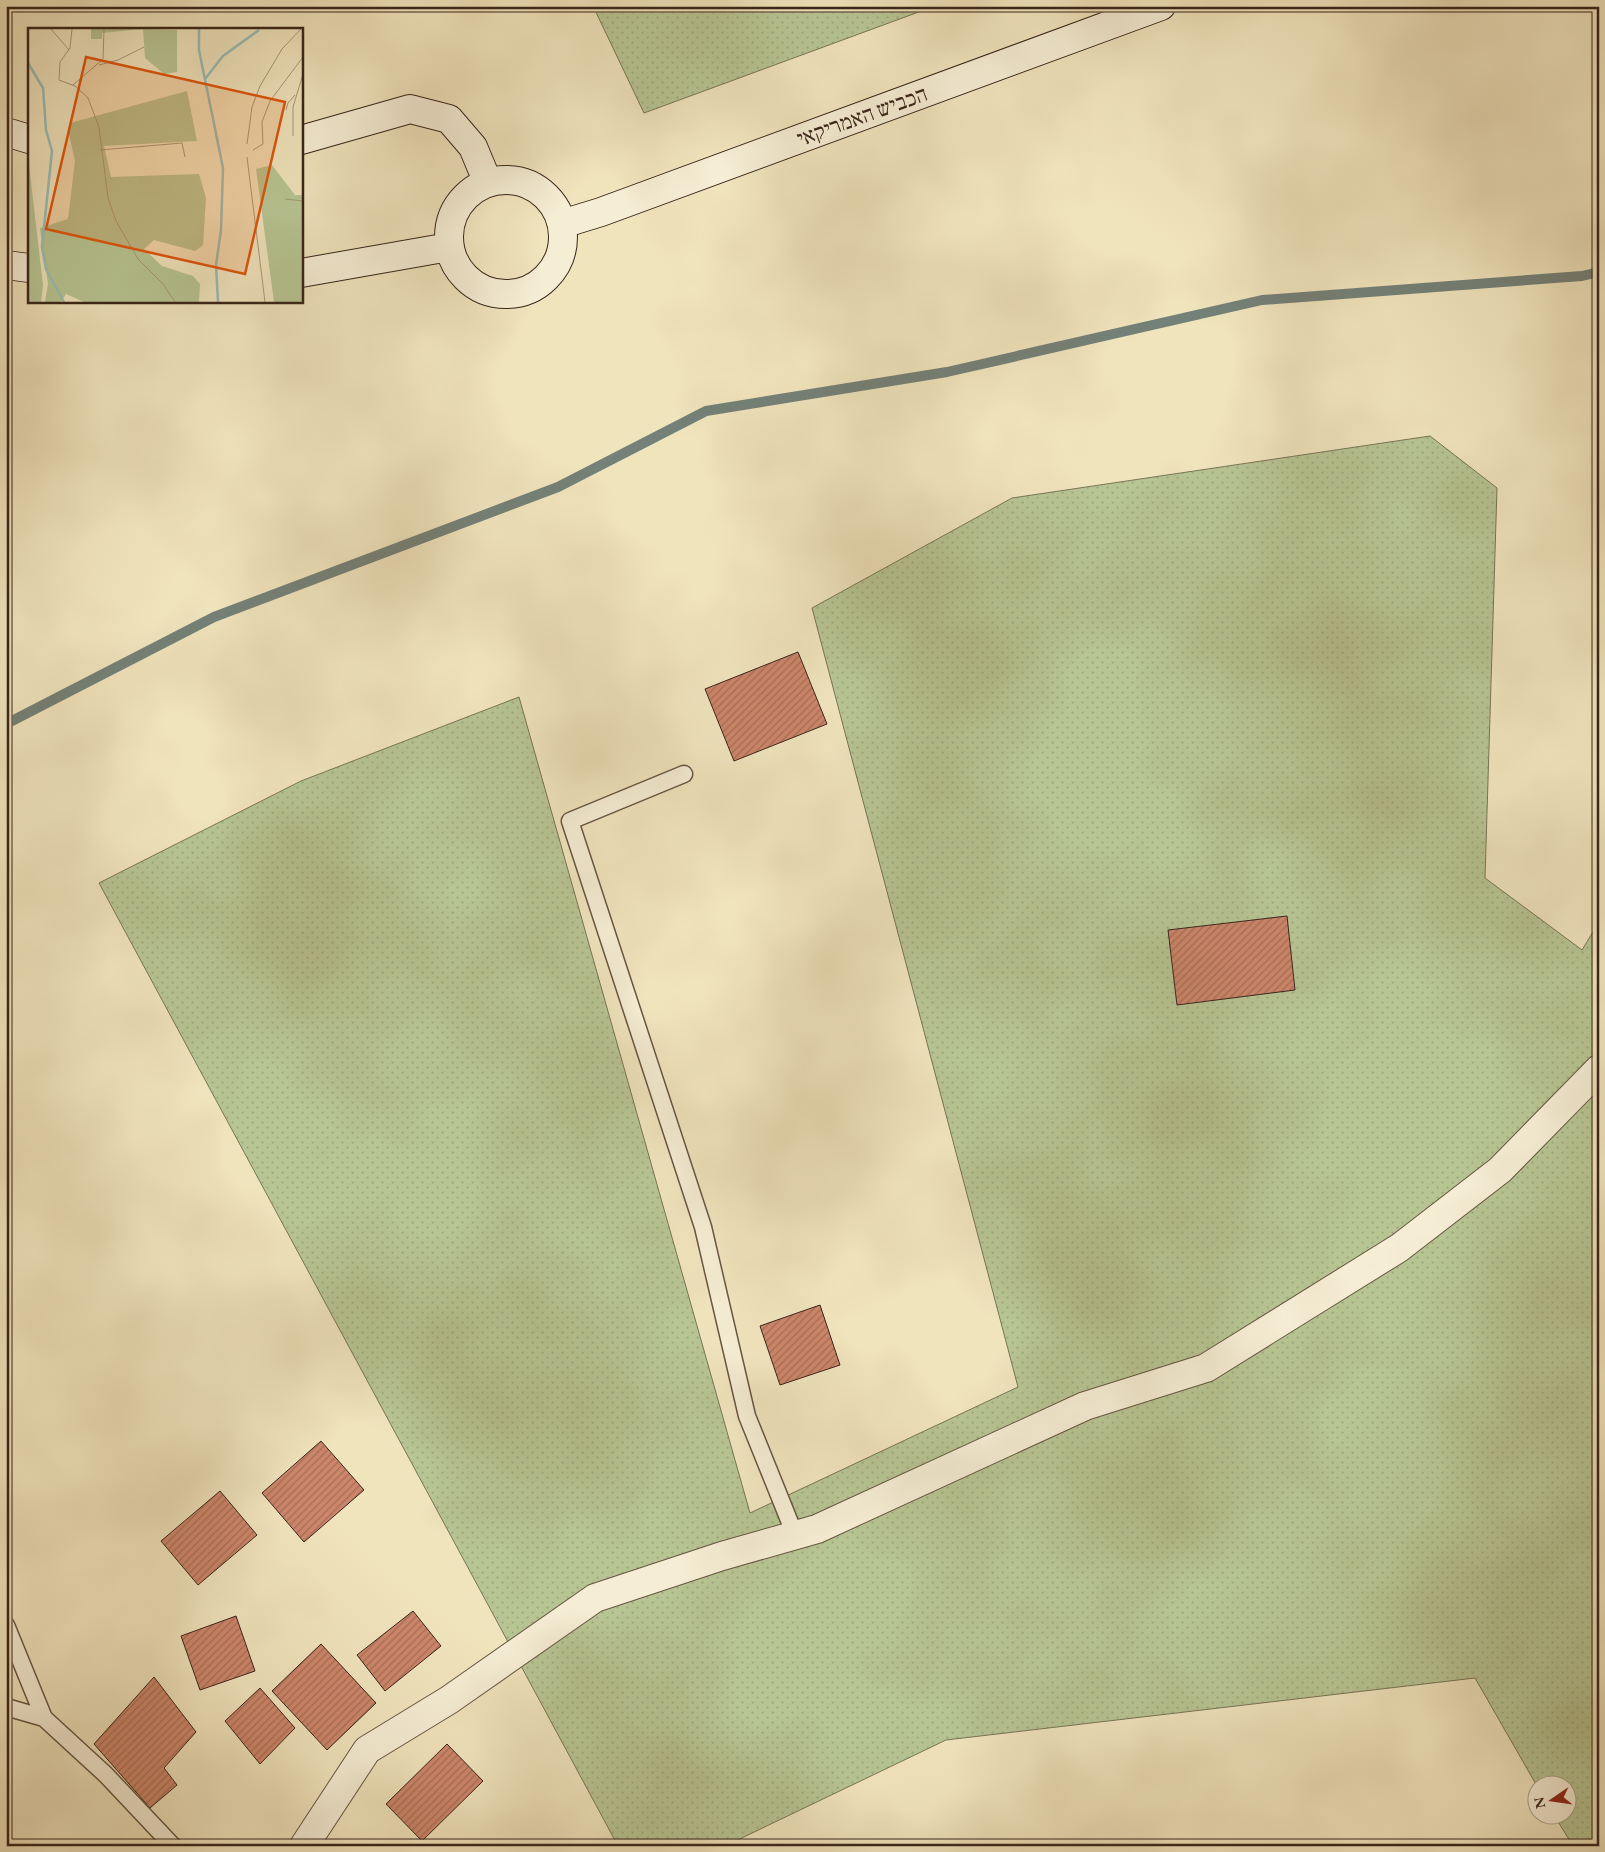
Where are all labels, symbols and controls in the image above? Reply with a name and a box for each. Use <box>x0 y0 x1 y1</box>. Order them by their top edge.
inset map <box>28 28 302 302</box>
street label: הכביש האמריקאי <box>793 79 931 153</box>
north arrow <box>1528 1774 1578 1824</box>
text: N <box>1529 1795 1549 1810</box>

